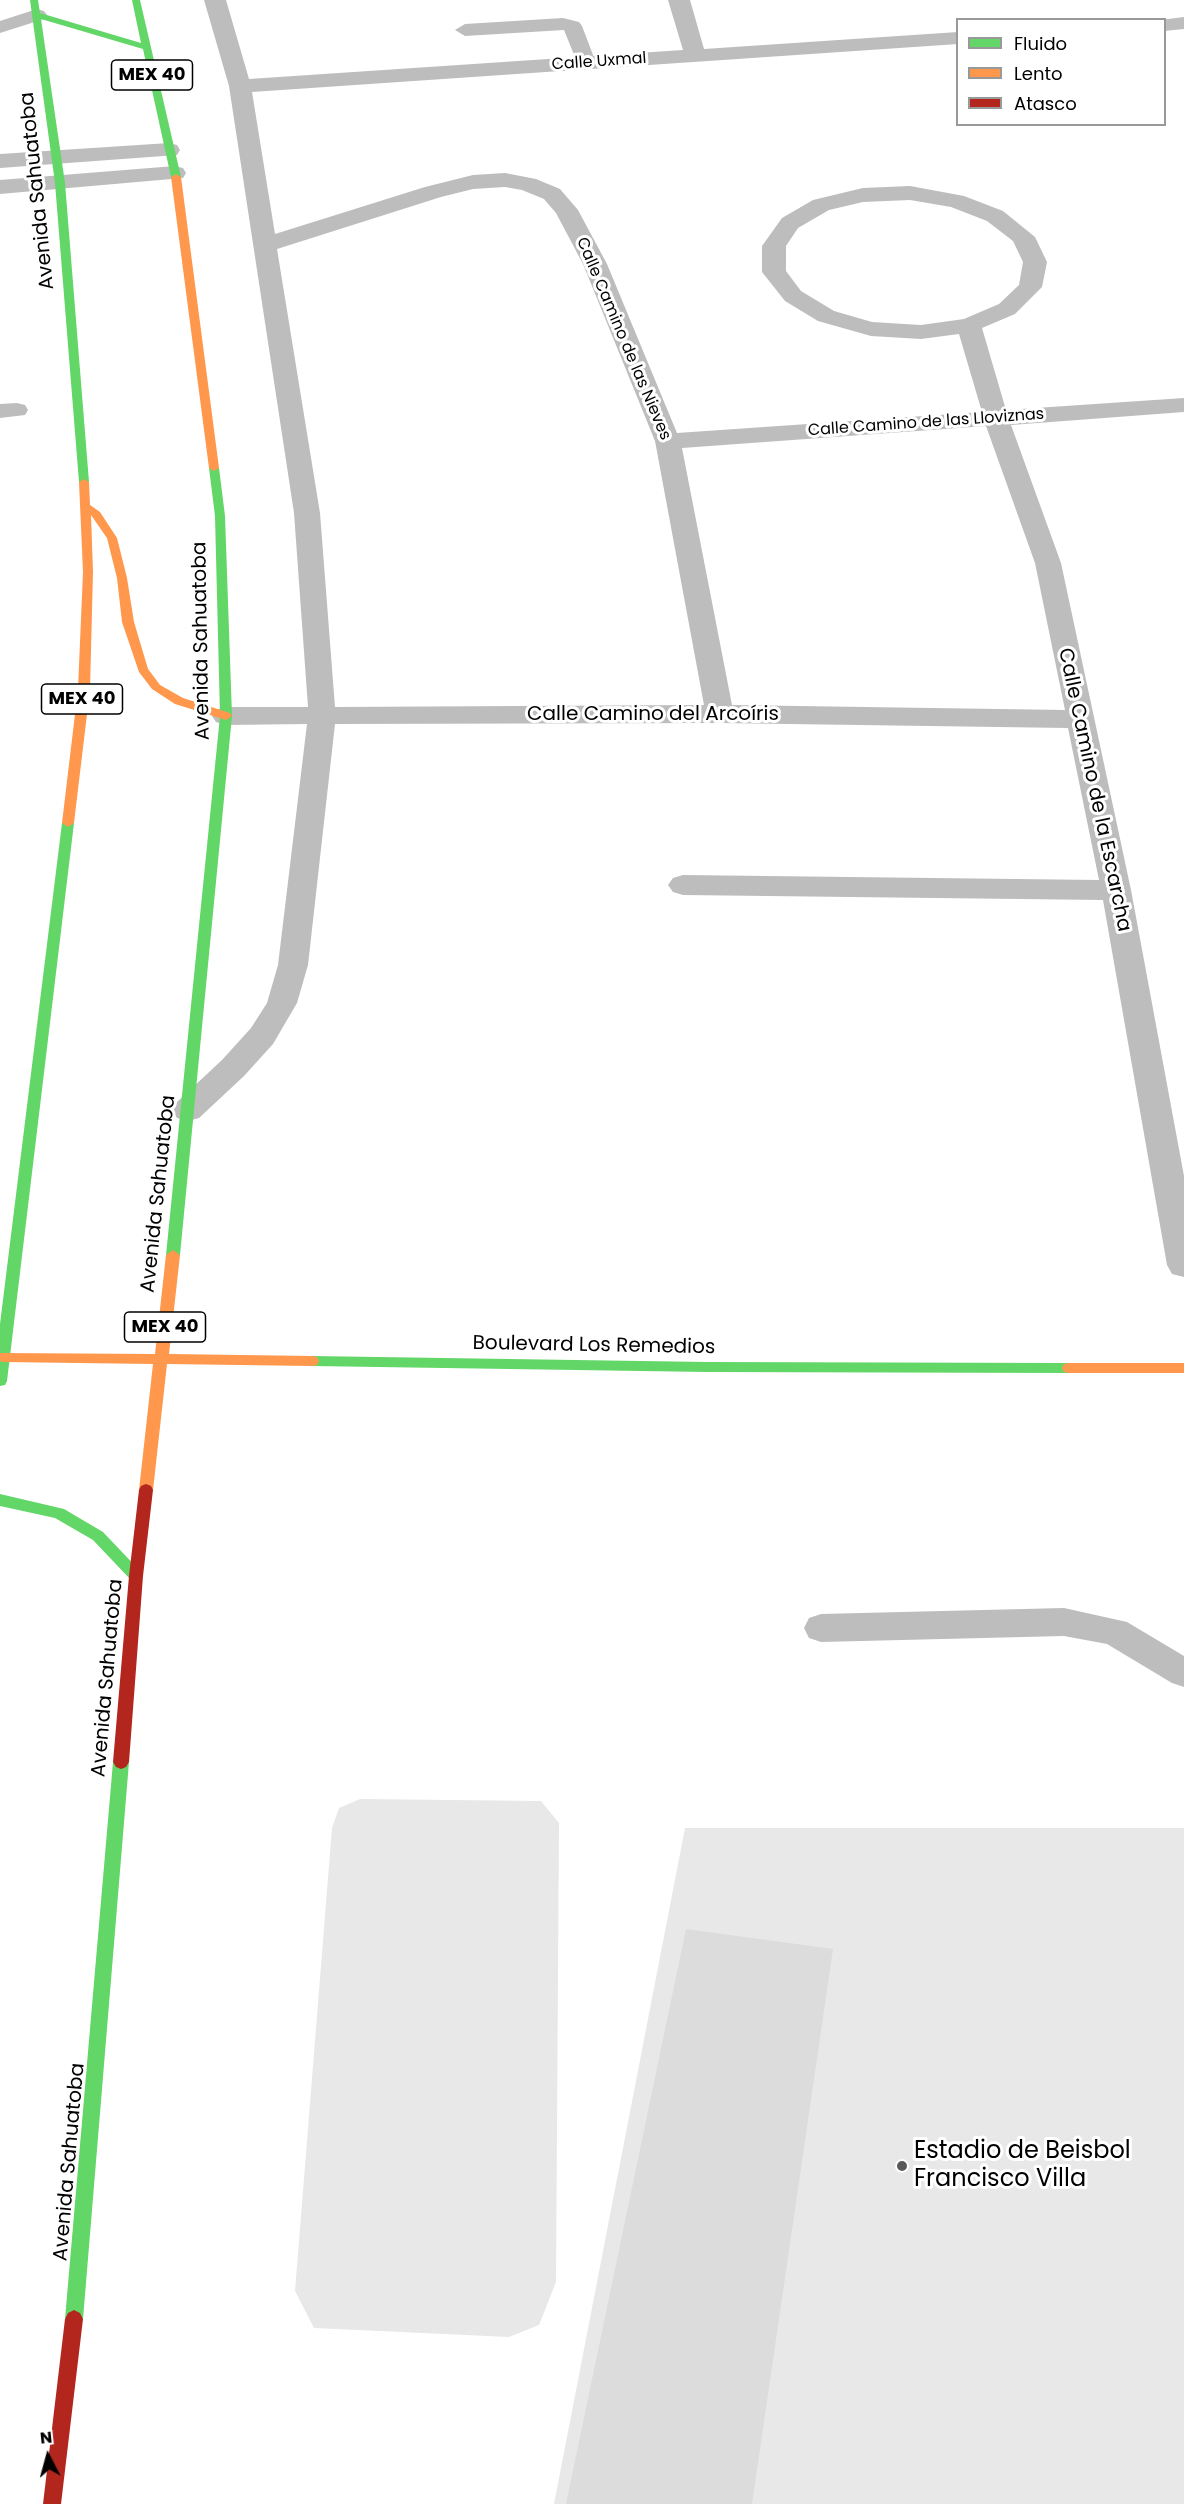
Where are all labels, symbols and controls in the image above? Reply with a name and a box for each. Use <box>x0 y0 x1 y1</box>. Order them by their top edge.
legend <box>956 18 1166 126</box>
text: Fluido <box>1014 31 1067 56</box>
street label: Calle Uxmal <box>551 49 647 75</box>
road number: MEX 40 <box>112 60 192 90</box>
text: Lento <box>1014 61 1063 86</box>
street label: Avenida Sahuatoba <box>16 91 60 291</box>
text: Atasco <box>1014 91 1077 116</box>
street label: Calle Camino de las Nieves <box>572 235 674 443</box>
street label: Calle Camino de las Lloviznas <box>807 405 1045 441</box>
street label: Avenida Sahuatoba <box>188 541 216 741</box>
street label: Calle Camino de la Escarcha <box>1052 646 1136 934</box>
road number: MEX 40 <box>42 684 122 714</box>
street label: Calle Camino del Arcoíris <box>527 703 779 727</box>
street label: Avenida Sahuatoba <box>137 1094 181 1294</box>
road number: MEX 40 <box>124 1312 206 1342</box>
street label: Boulevard Los Remedios <box>472 1332 716 1360</box>
street label: Avenida Sahuatoba <box>87 1578 129 1778</box>
street label: Avenida Sahuatoba <box>49 2062 91 2262</box>
place label: Estadio de Beisbol Francisco Villa <box>914 2138 1131 2194</box>
marker: Estadio de Beisbol Francisco Villa <box>895 2159 909 2173</box>
north arrow <box>18 2426 78 2486</box>
text: N <box>39 2426 53 2450</box>

